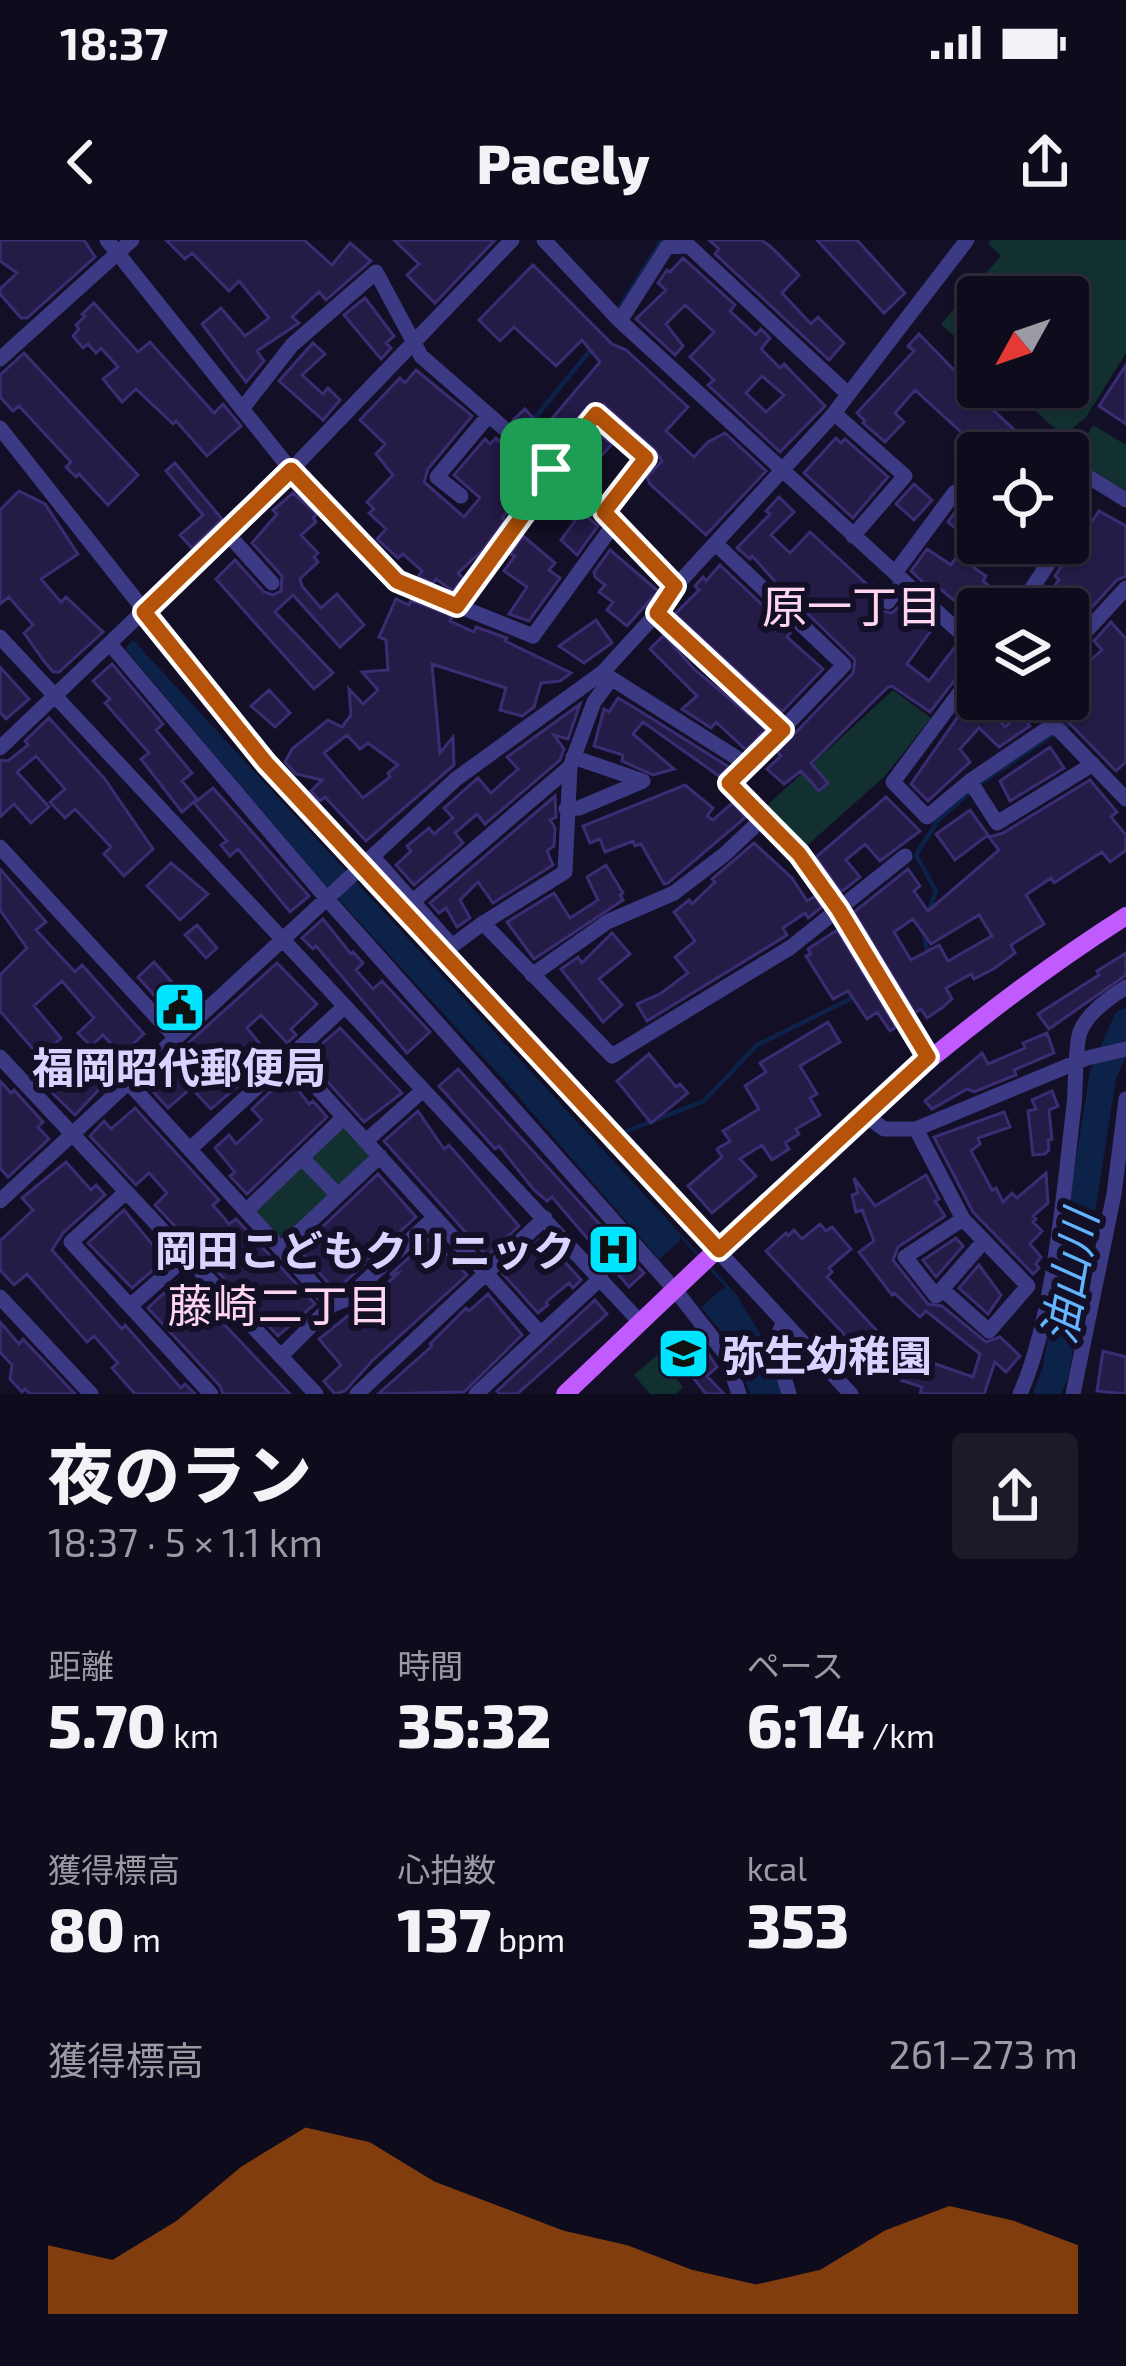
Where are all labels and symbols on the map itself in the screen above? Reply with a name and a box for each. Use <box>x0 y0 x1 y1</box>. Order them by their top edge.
north arrow <box>957 276 1089 408</box>
pin <box>500 418 602 520</box>
district label: 原一丁目 <box>762 578 942 632</box>
public building icon: 福岡昭代郵便局 <box>151 979 207 1035</box>
place label: 福岡昭代郵便局 <box>32 1041 326 1091</box>
water label: 油山川 <box>1030 1202 1107 1348</box>
hospital icon: 岡田こどもクリニック <box>586 1221 642 1277</box>
place label: 岡田こどもクリニック <box>155 1224 575 1274</box>
district label: 藤崎二丁目 <box>167 1277 393 1331</box>
school or university icon: 弥生幼稚園 <box>655 1326 711 1382</box>
place label: 弥生幼稚園 <box>722 1329 932 1379</box>

